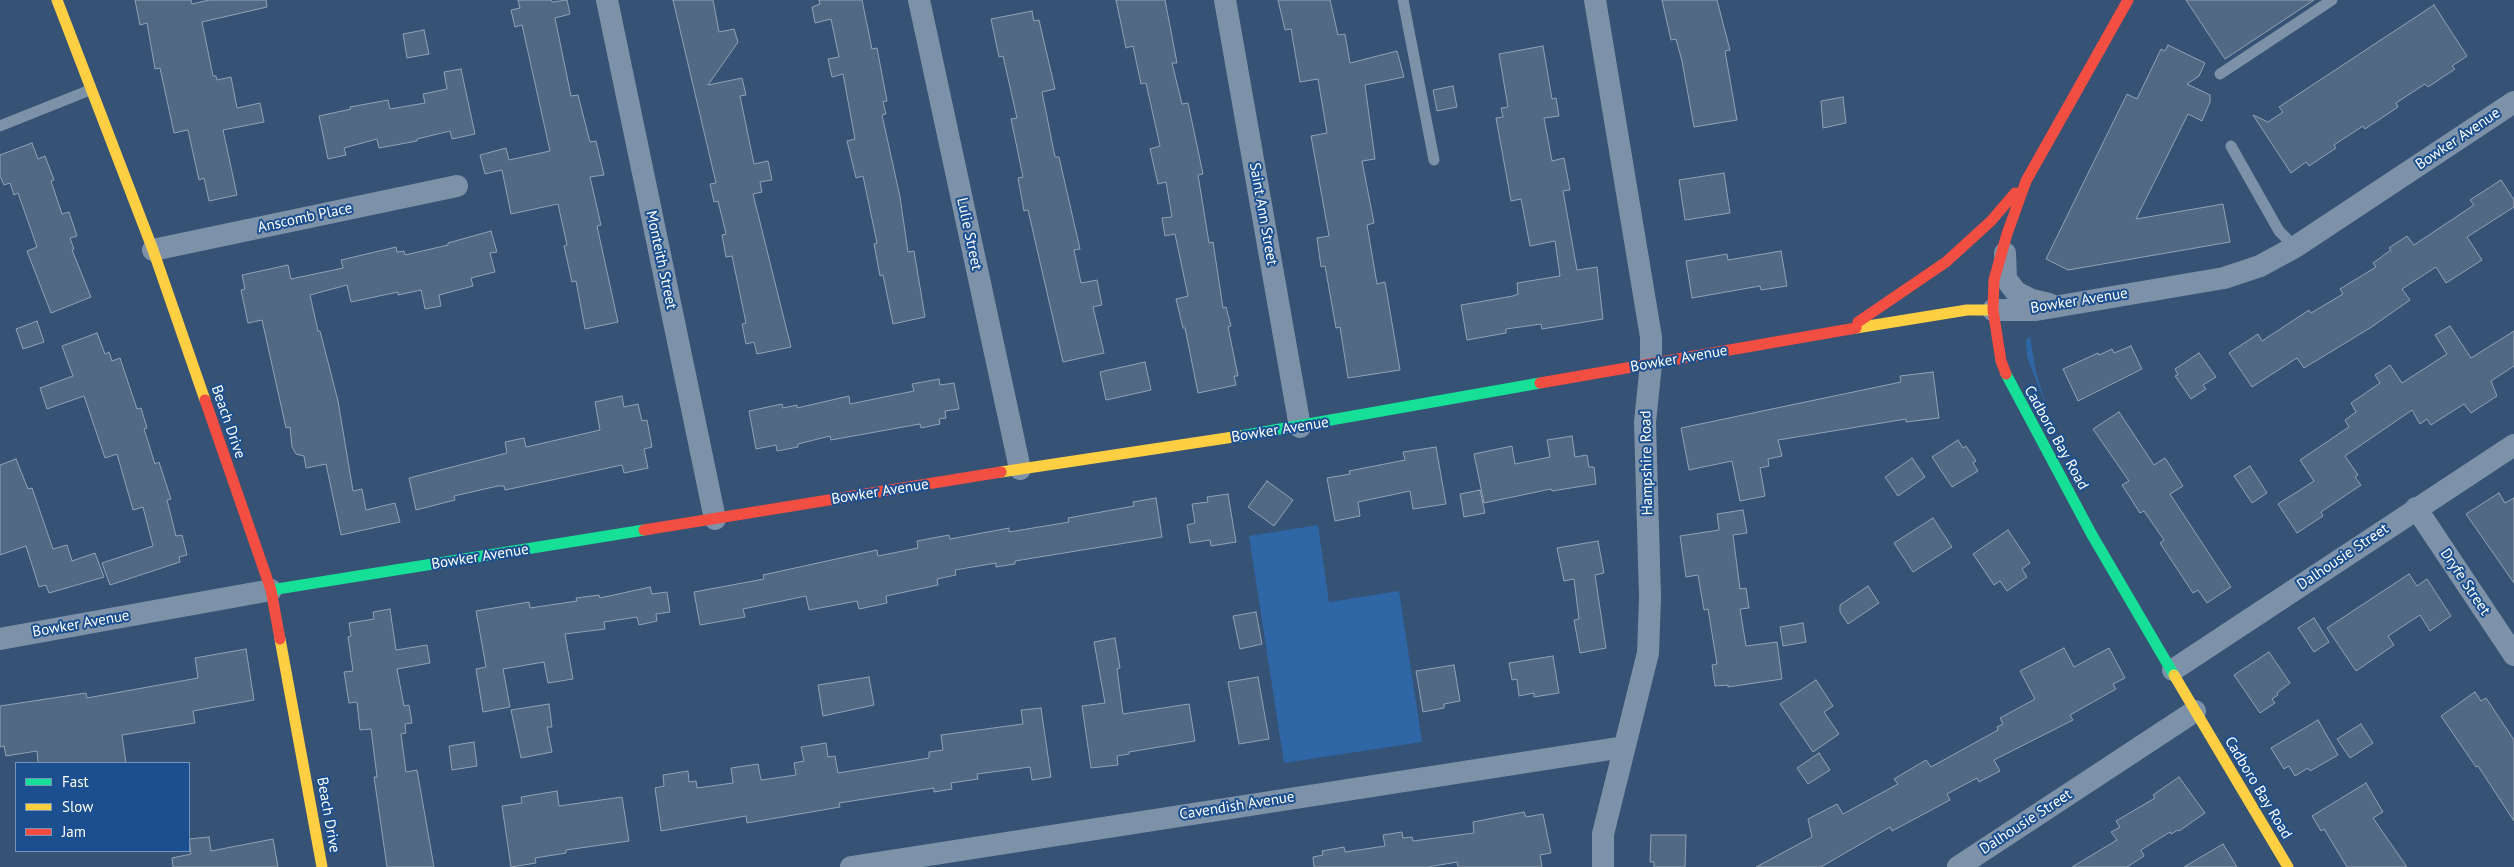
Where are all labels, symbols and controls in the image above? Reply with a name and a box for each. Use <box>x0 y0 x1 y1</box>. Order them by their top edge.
street label: Bowker Avenue <box>2412 104 2504 174</box>
street label: Saint Ann Street <box>1245 161 1281 267</box>
street label: Lulie Street <box>953 196 985 272</box>
street label: Anscomb Place <box>256 199 354 237</box>
street label: Monteith Street <box>642 209 680 311</box>
street label: Bowker Avenue <box>2029 284 2129 318</box>
street label: Bowker Avenue <box>1629 342 1729 376</box>
street label: Beach Drive <box>207 383 249 461</box>
street label: Cadboro Bay Road <box>2020 383 2092 493</box>
street label: Hampshire Road <box>1637 410 1657 516</box>
street label: Bowker Avenue <box>1230 413 1330 447</box>
street label: Bowker Avenue <box>830 475 930 509</box>
street label: Dalhousie Street <box>2294 520 2392 594</box>
street label: Bowker Avenue <box>430 540 530 574</box>
street label: Dryfe Street <box>2436 545 2494 619</box>
street label: Bowker Avenue <box>31 607 131 641</box>
street label: Cadboro Bay Road <box>2220 734 2296 842</box>
legend <box>15 762 190 852</box>
text: Fast <box>62 772 89 791</box>
street label: Beach Drive <box>313 776 343 854</box>
street label: Dalhousie Street <box>1977 786 2075 858</box>
street label: Cavendish Avenue <box>1178 788 1296 824</box>
text: Slow <box>62 797 93 816</box>
text: Jam <box>62 822 86 841</box>

